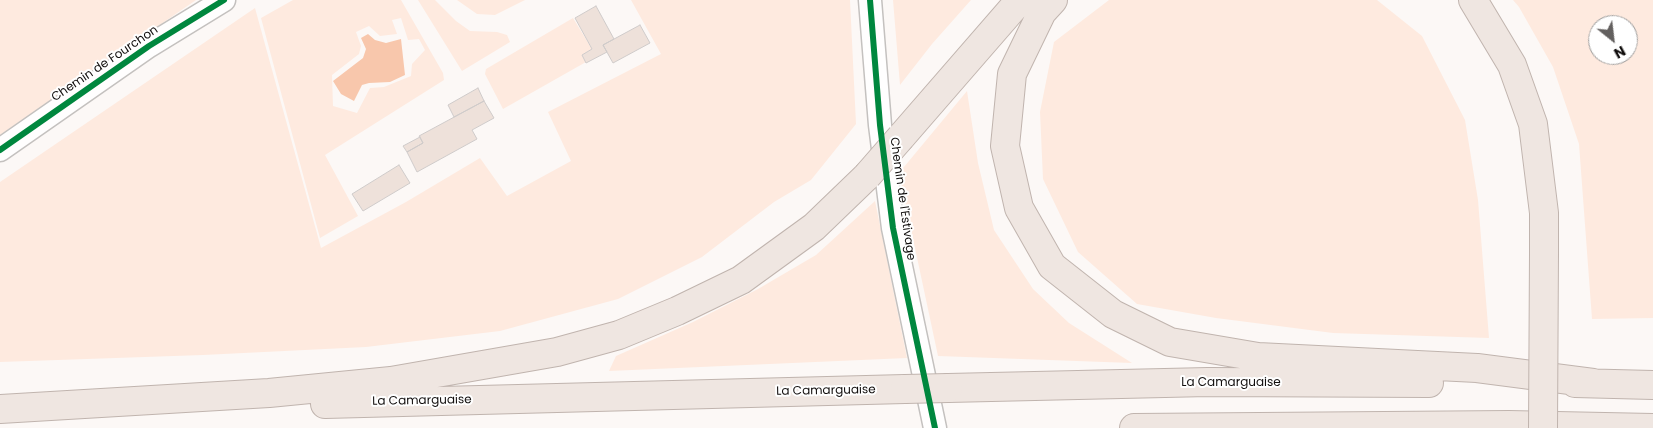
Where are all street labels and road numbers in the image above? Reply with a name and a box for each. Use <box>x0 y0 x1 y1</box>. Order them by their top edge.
street label: Chemin de Fourchon <box>49 23 161 105</box>
street label: Chemin de l'Estivage <box>886 136 918 262</box>
street label: La Camarguaise <box>1181 376 1281 390</box>
street label: La Camarguaise <box>776 383 876 399</box>
street label: La Camarguaise <box>372 393 472 409</box>

